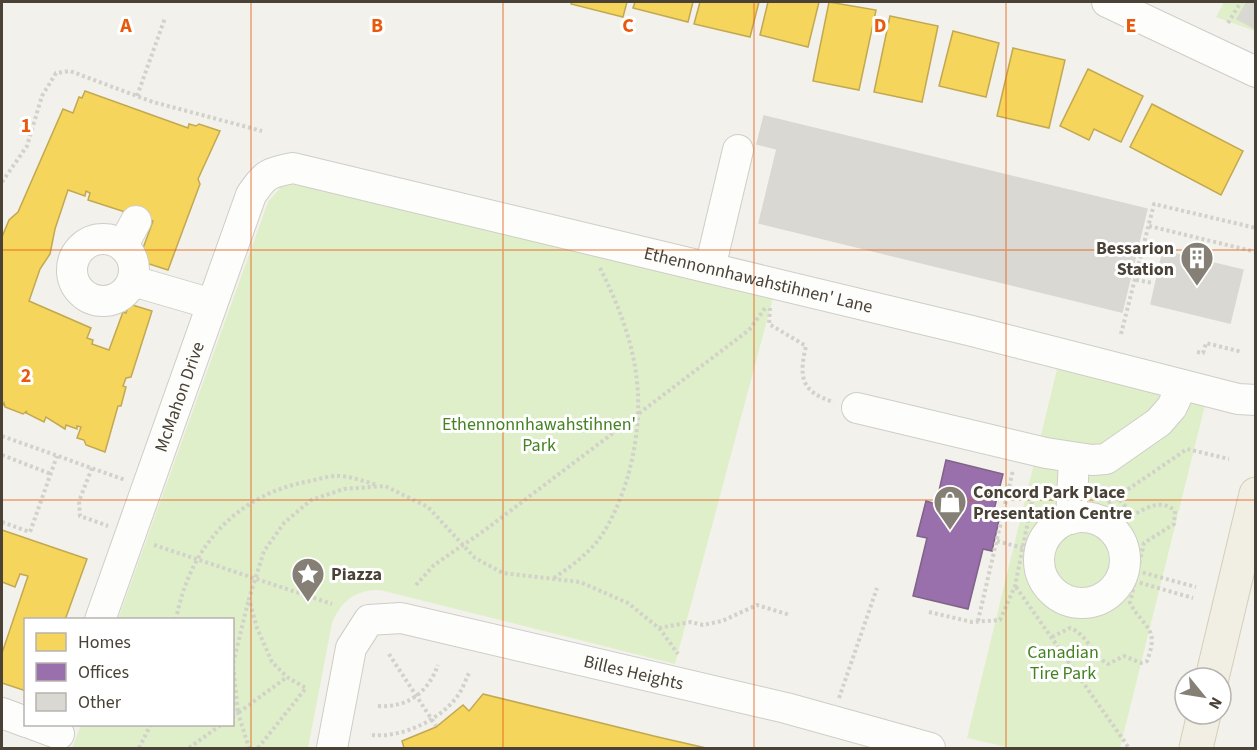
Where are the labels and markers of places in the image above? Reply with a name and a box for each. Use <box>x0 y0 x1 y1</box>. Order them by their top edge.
place label: Bessarion Station <box>1096 236 1174 282</box>
building icon: Bessarion Station <box>1179 240 1215 287</box>
place label: Concord Park Place Presentation Centre <box>973 480 1132 526</box>
shop icon: Concord Park Place Presentation Centre <box>932 484 968 531</box>
place icon: Piazza <box>290 556 326 603</box>
place label: Piazza <box>331 562 382 587</box>

